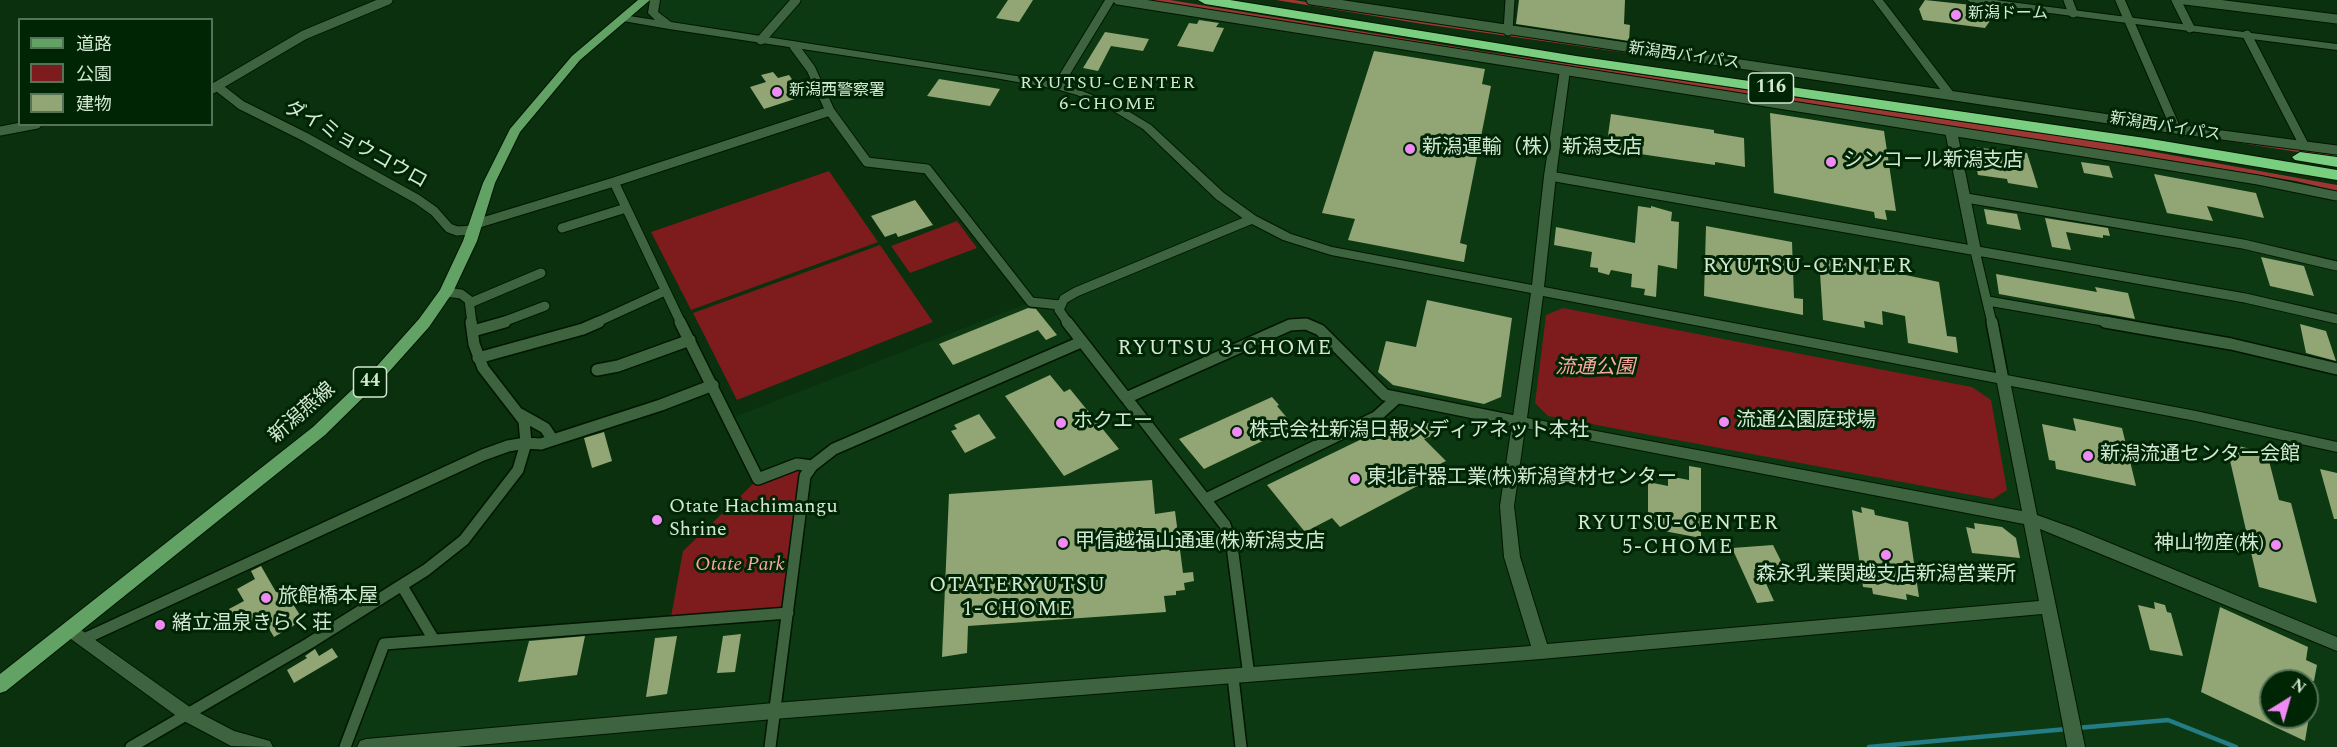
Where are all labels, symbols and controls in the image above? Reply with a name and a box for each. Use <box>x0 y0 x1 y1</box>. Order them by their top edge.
place label: 新潟ドーム <box>1968 5 2048 25</box>
marker: 新潟ドーム <box>1949 8 1963 22</box>
legend <box>18 18 213 126</box>
text: 道路 <box>76 31 112 58</box>
street label: 新潟西バイパス <box>1627 40 1741 74</box>
text: 公園 <box>76 61 112 88</box>
district label: RYUTSU-CENTER 6-CHOME <box>1020 73 1196 116</box>
road number: 116 <box>1748 73 1794 103</box>
place label: 新潟西警察署 <box>789 82 885 102</box>
marker: 新潟西警察署 <box>770 85 784 99</box>
text: 建物 <box>76 91 112 118</box>
street label: ダイミョウコウロ <box>279 97 431 195</box>
street label: 新潟西バイパス <box>2108 110 2222 146</box>
place label: 新潟運輸（株）新潟支店 <box>1422 137 1642 161</box>
marker: 新潟運輸（株）新潟支店 <box>1403 142 1417 156</box>
place label: シンコール新潟支店 <box>1843 150 2023 174</box>
marker: シンコール新潟支店 <box>1824 155 1838 169</box>
district label: RYUTSU-CENTER <box>1703 255 1913 281</box>
district label: RYUTSU 3-CHOME <box>1117 337 1333 363</box>
park label: 流通公園 <box>1555 357 1635 381</box>
road number: 44 <box>354 367 386 397</box>
street label: 新潟燕線 <box>265 379 341 449</box>
place label: 流通公園庭球場 <box>1736 410 1876 434</box>
place label: ホクエー <box>1073 411 1153 435</box>
marker: 流通公園庭球場 <box>1717 415 1731 429</box>
marker: ホクエー <box>1054 416 1068 430</box>
place label: 株式会社新潟日報メディアネット本社 <box>1249 420 1589 444</box>
marker: 株式会社新潟日報メディアネット本社 <box>1230 425 1244 439</box>
place label: 新潟流通センター会館 <box>2100 444 2300 468</box>
marker: 新潟流通センター会館 <box>2081 449 2095 463</box>
place label: 東北計器工業(株)新潟資材センター <box>1367 467 1677 491</box>
marker: 東北計器工業(株)新潟資材センター <box>1348 472 1362 486</box>
place label: Otate Hachimangu Shrine <box>669 496 838 543</box>
district label: RYUTSU-CENTER 5-CHOME <box>1577 512 1779 562</box>
marker: Otate Hachimangu Shrine <box>650 513 664 527</box>
place label: 甲信越福山通運(株)新潟支店 <box>1075 531 1325 555</box>
place label: 神山物産(株) <box>2154 533 2264 557</box>
marker: 甲信越福山通運(株)新潟支店 <box>1056 536 1070 550</box>
marker: 神山物産(株) <box>2269 538 2283 552</box>
marker: 森永乳業関越支店新潟営業所 <box>1879 548 1893 562</box>
park label: Otate Park <box>695 554 785 578</box>
place label: 森永乳業関越支店新潟営業所 <box>1756 564 2016 588</box>
district label: OTATERYUTSU 1-CHOME <box>929 574 1107 624</box>
place label: 旅館橋本屋 <box>278 586 378 610</box>
marker: 旅館橋本屋 <box>259 591 273 605</box>
place label: 緒立温泉きらく荘 <box>172 613 332 637</box>
marker: 緒立温泉きらく荘 <box>153 618 167 632</box>
north arrow <box>2259 669 2319 729</box>
text: N <box>2286 673 2311 700</box>

